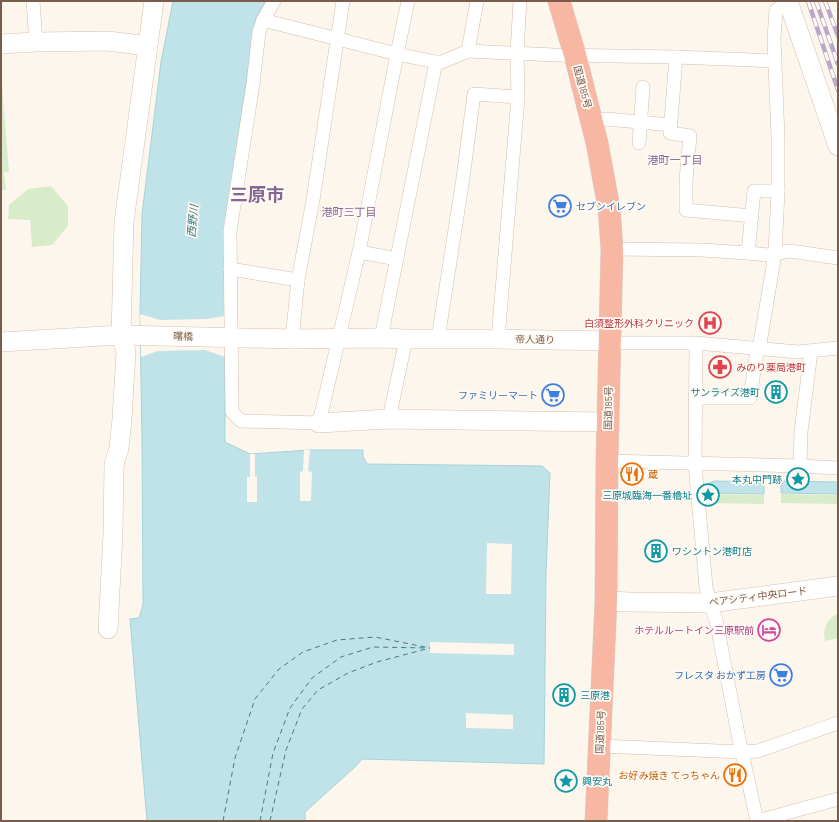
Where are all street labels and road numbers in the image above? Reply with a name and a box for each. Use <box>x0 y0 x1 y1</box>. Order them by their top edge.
street label: 国道185号 <box>572 64 594 110</box>
street label: 曙橋 <box>173 330 193 342</box>
street label: 帝人通り <box>515 333 555 345</box>
street label: 国道185号 <box>602 386 614 430</box>
street label: ペアシティ中央ロード <box>708 584 808 608</box>
street label: 国道185号 <box>593 710 607 754</box>

